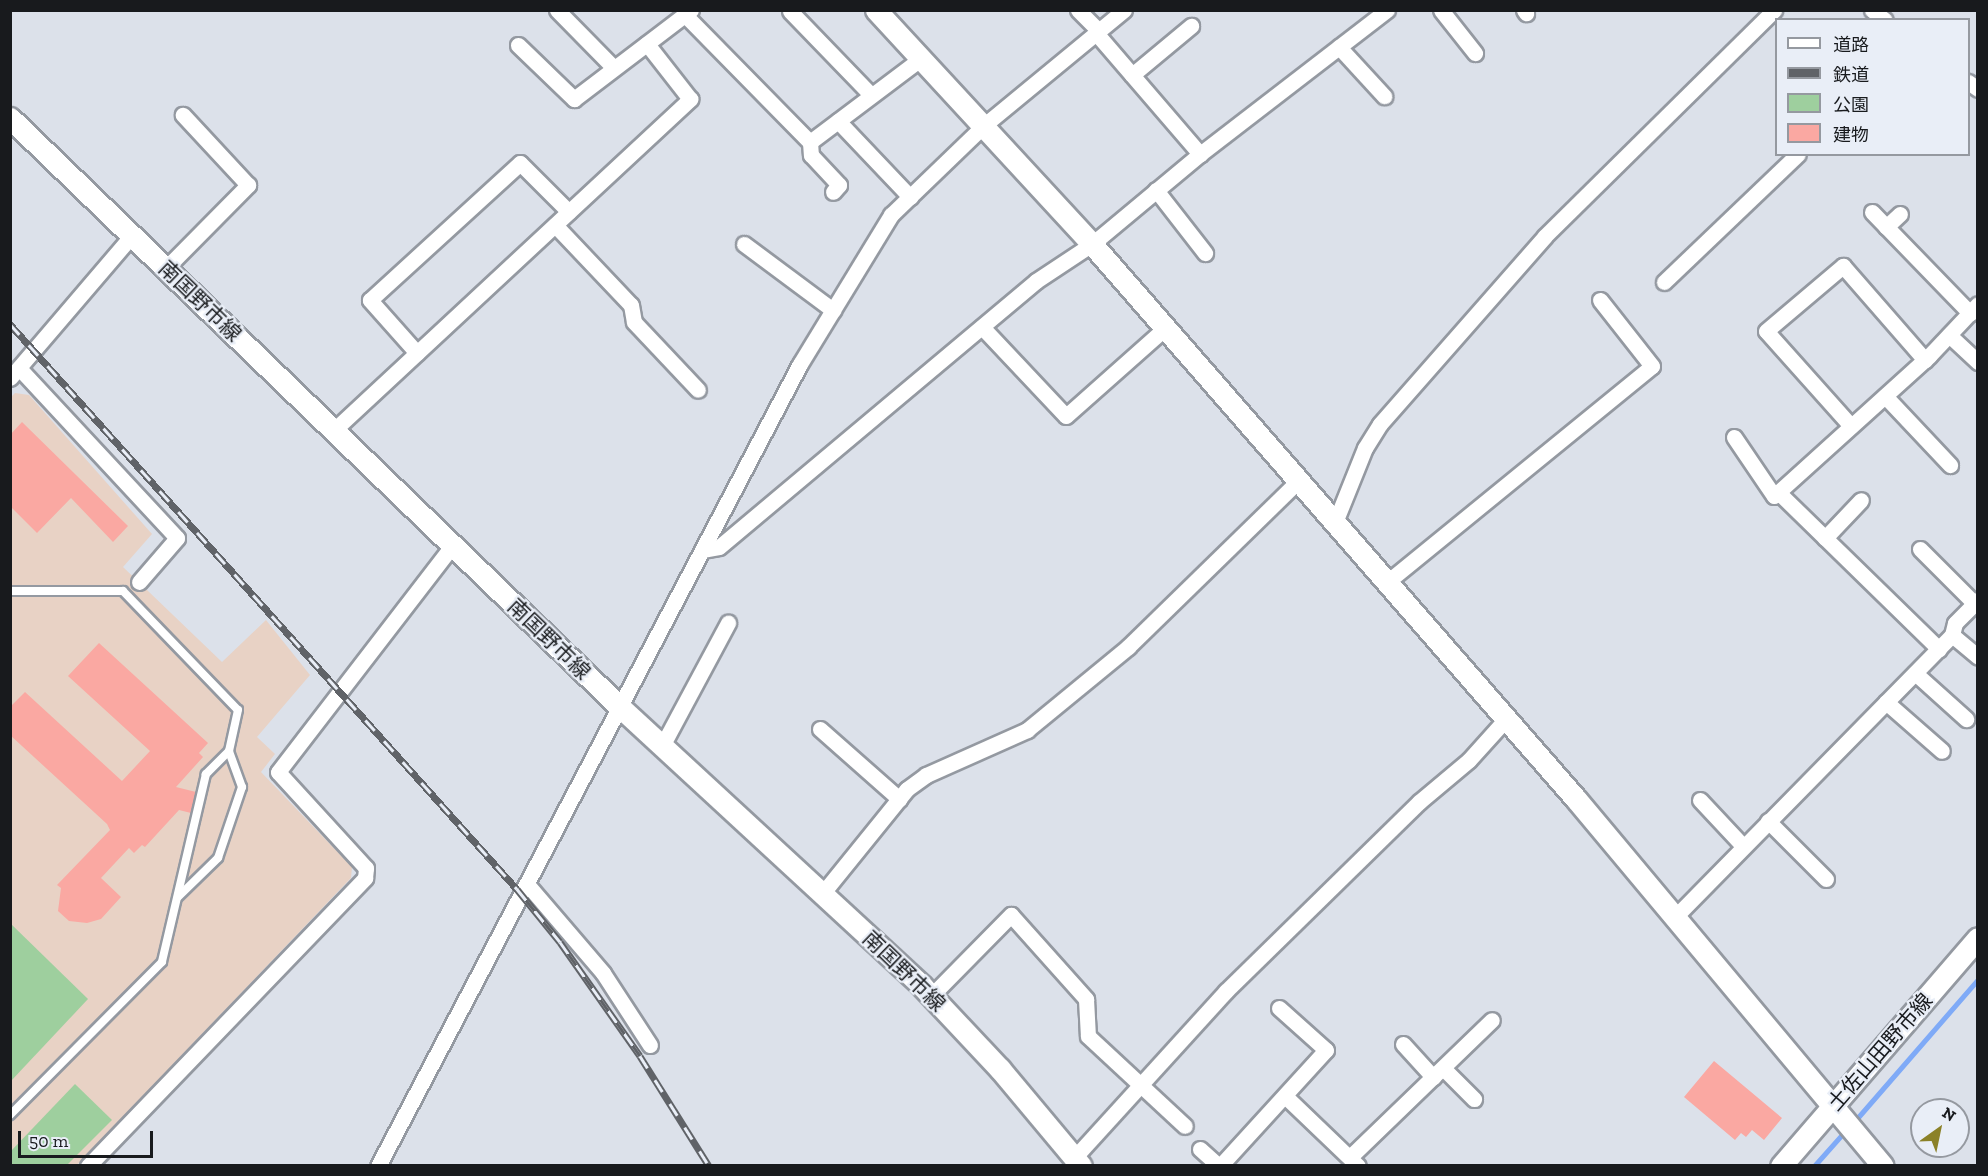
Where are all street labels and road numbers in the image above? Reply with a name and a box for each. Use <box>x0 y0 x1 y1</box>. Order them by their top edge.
street label: 南国野市線 <box>153 255 247 347</box>
street label: 南国野市線 <box>502 593 596 685</box>
street label: 南国野市線 <box>857 925 951 1017</box>
street label: 土佐山田野市線 <box>1822 988 1938 1116</box>

